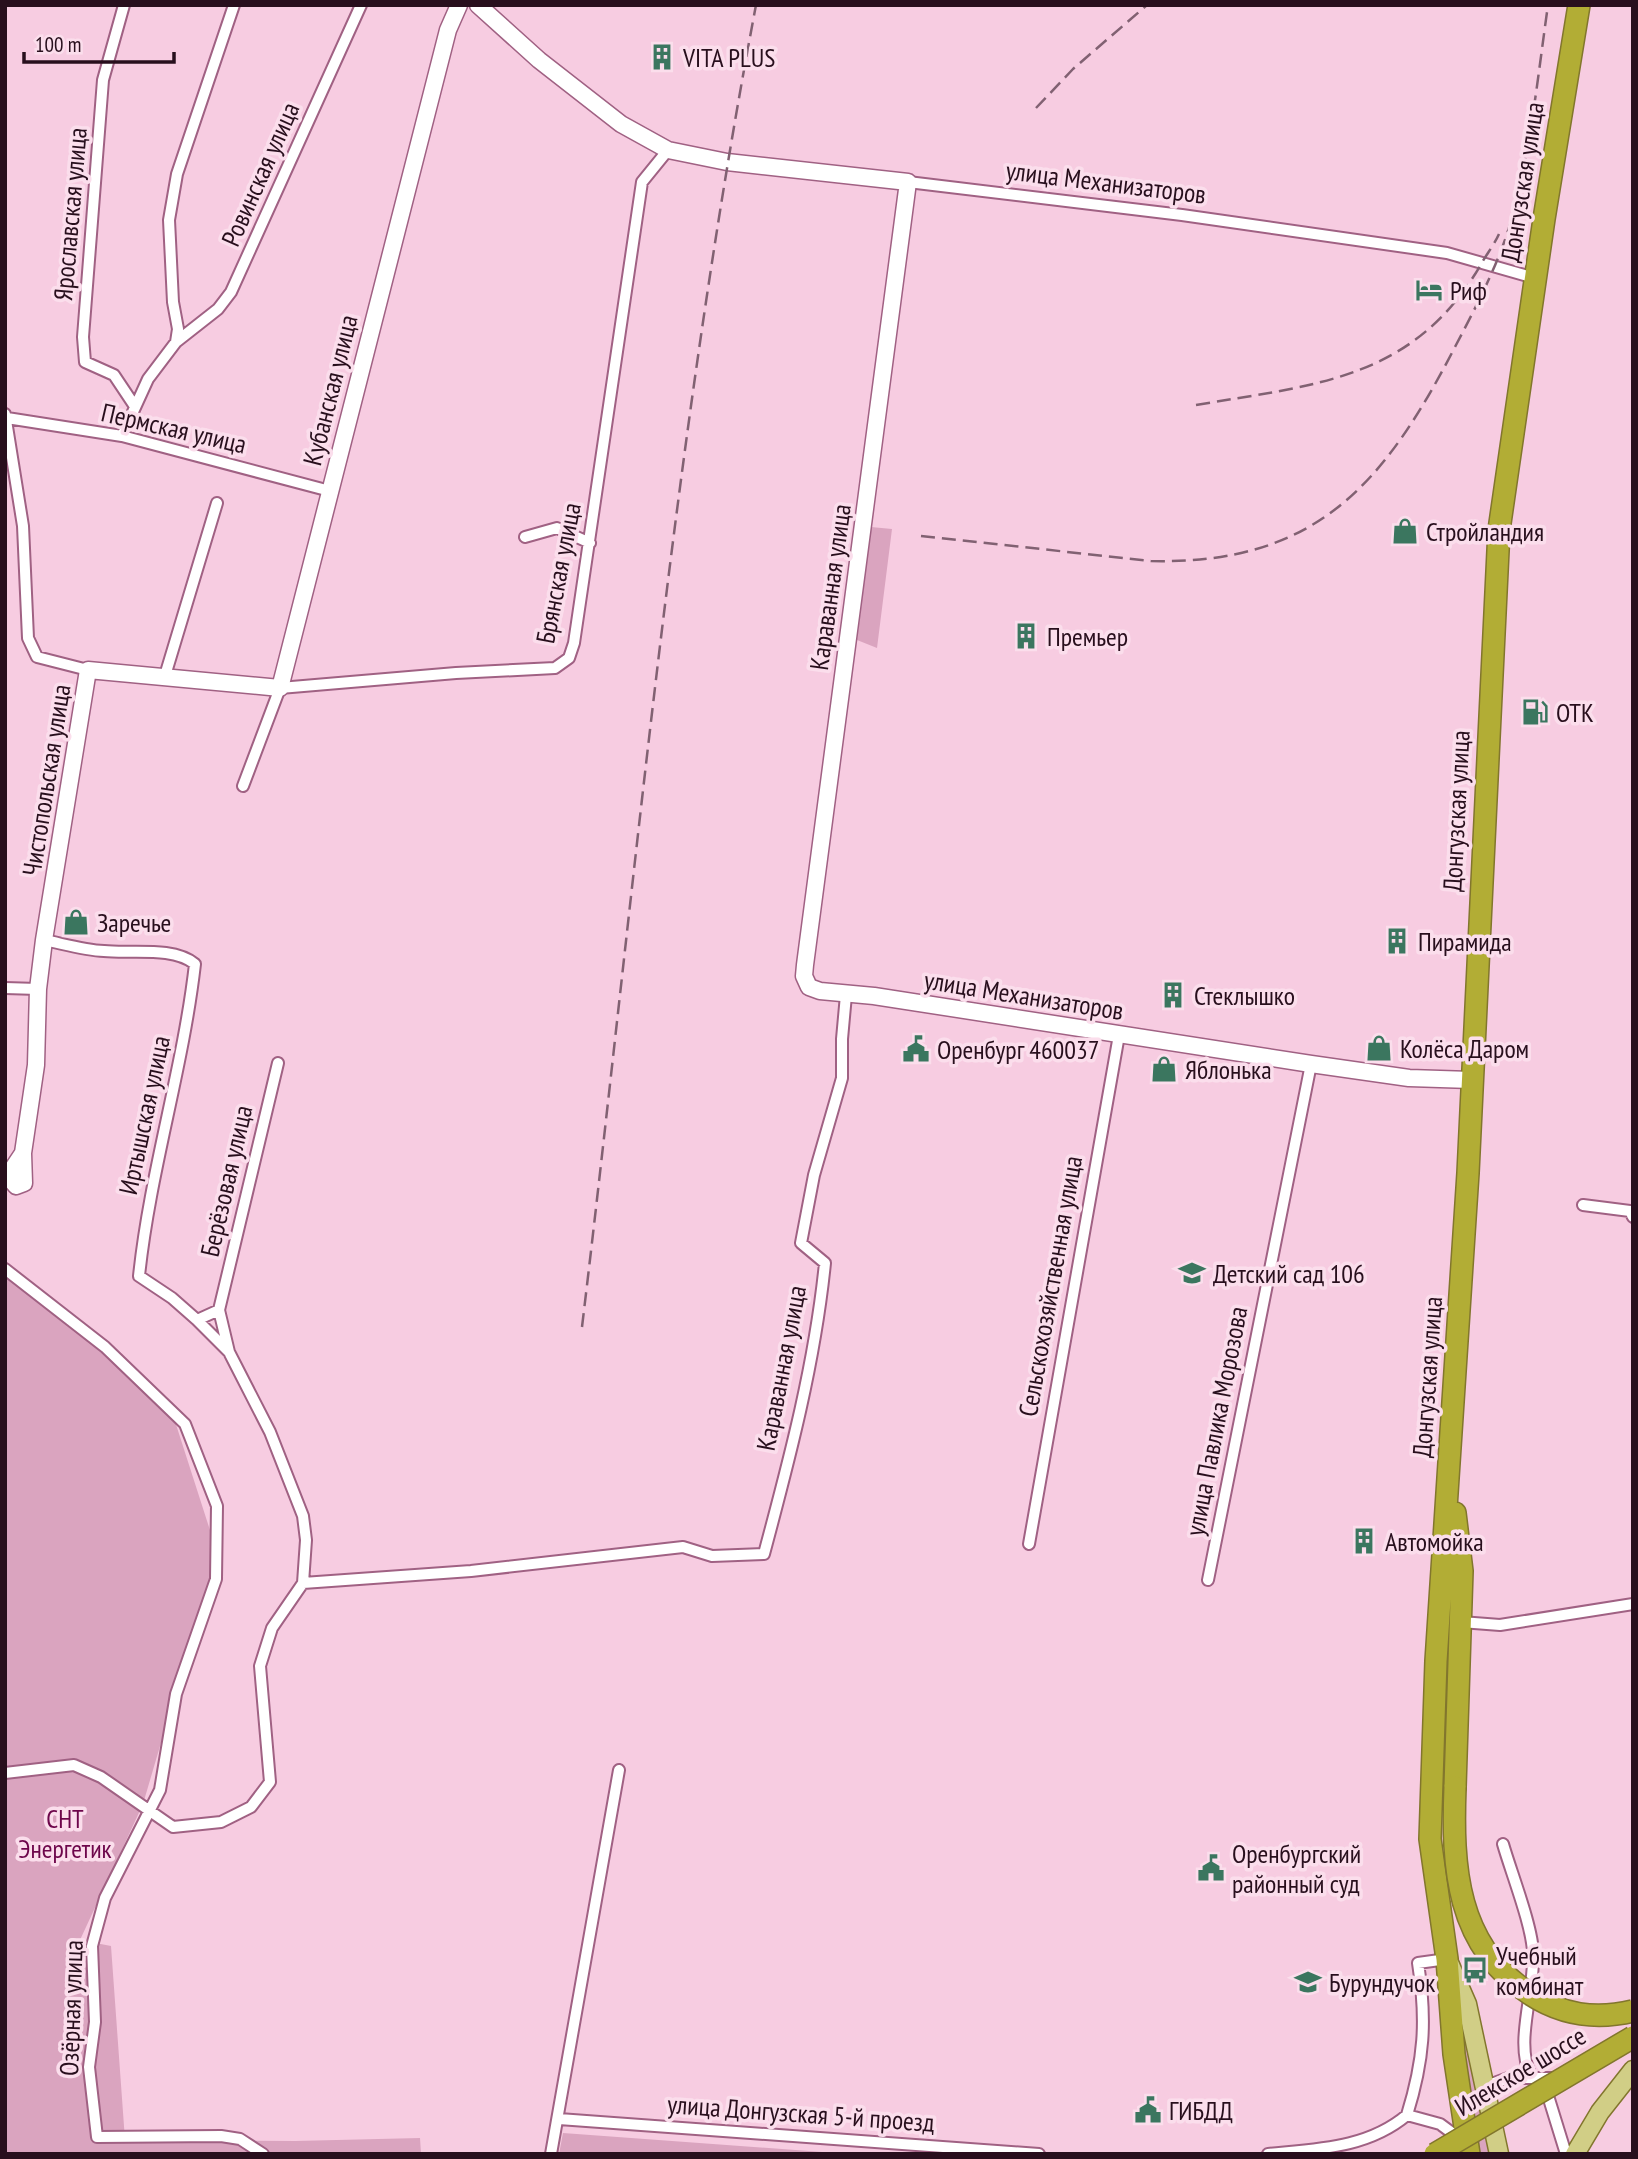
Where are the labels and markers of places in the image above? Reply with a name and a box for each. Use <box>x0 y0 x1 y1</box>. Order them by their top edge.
place label: VITA PLUS <box>682 41 775 74</box>
building icon: VITA PLUS <box>647 42 677 72</box>
place label: Риф <box>1450 274 1487 307</box>
hotel icon: Риф <box>1414 275 1444 305</box>
place label: Стройландия <box>1426 515 1544 548</box>
shop icon: Стройландия <box>1390 516 1420 546</box>
place label: Премьер <box>1047 620 1128 653</box>
building icon: Премьер <box>1011 621 1041 651</box>
place label: ОТК <box>1556 696 1594 729</box>
fuel station icon: ОТК <box>1520 697 1550 727</box>
place label: Заречье <box>97 906 171 939</box>
shop icon: Заречье <box>61 907 91 937</box>
place label: Пирамида <box>1418 925 1512 958</box>
building icon: Пирамида <box>1382 926 1412 956</box>
place label: Стеклышко <box>1194 979 1295 1012</box>
building icon: Стеклышко <box>1158 980 1188 1010</box>
place label: Колёса Даром <box>1400 1032 1529 1065</box>
place label: Оренбург 460037 <box>937 1033 1099 1066</box>
shop icon: Колёса Даром <box>1364 1033 1394 1063</box>
public building icon: Оренбург 460037 <box>901 1034 931 1064</box>
place label: Яблонька <box>1185 1053 1272 1086</box>
shop icon: Яблонька <box>1149 1054 1179 1084</box>
place label: Детский сад 106 <box>1213 1257 1365 1290</box>
school or university icon: Детский сад 106 <box>1177 1258 1207 1288</box>
place label: Автомойка <box>1385 1525 1484 1558</box>
building icon: Автомойка <box>1349 1526 1379 1556</box>
place label: Оренбургский районный суд <box>1232 1837 1361 1900</box>
public building icon: Оренбургский районный суд <box>1196 1853 1226 1883</box>
place label: Учебный комбинат <box>1496 1939 1584 2002</box>
bus stop icon: Учебный комбинат <box>1460 1955 1490 1985</box>
place label: Бурундучок <box>1329 1966 1435 1999</box>
school or university icon: Бурундучок <box>1293 1967 1323 1997</box>
place label: ГИБДД <box>1169 2094 1233 2127</box>
public building icon: ГИБДД <box>1133 2095 1163 2125</box>

